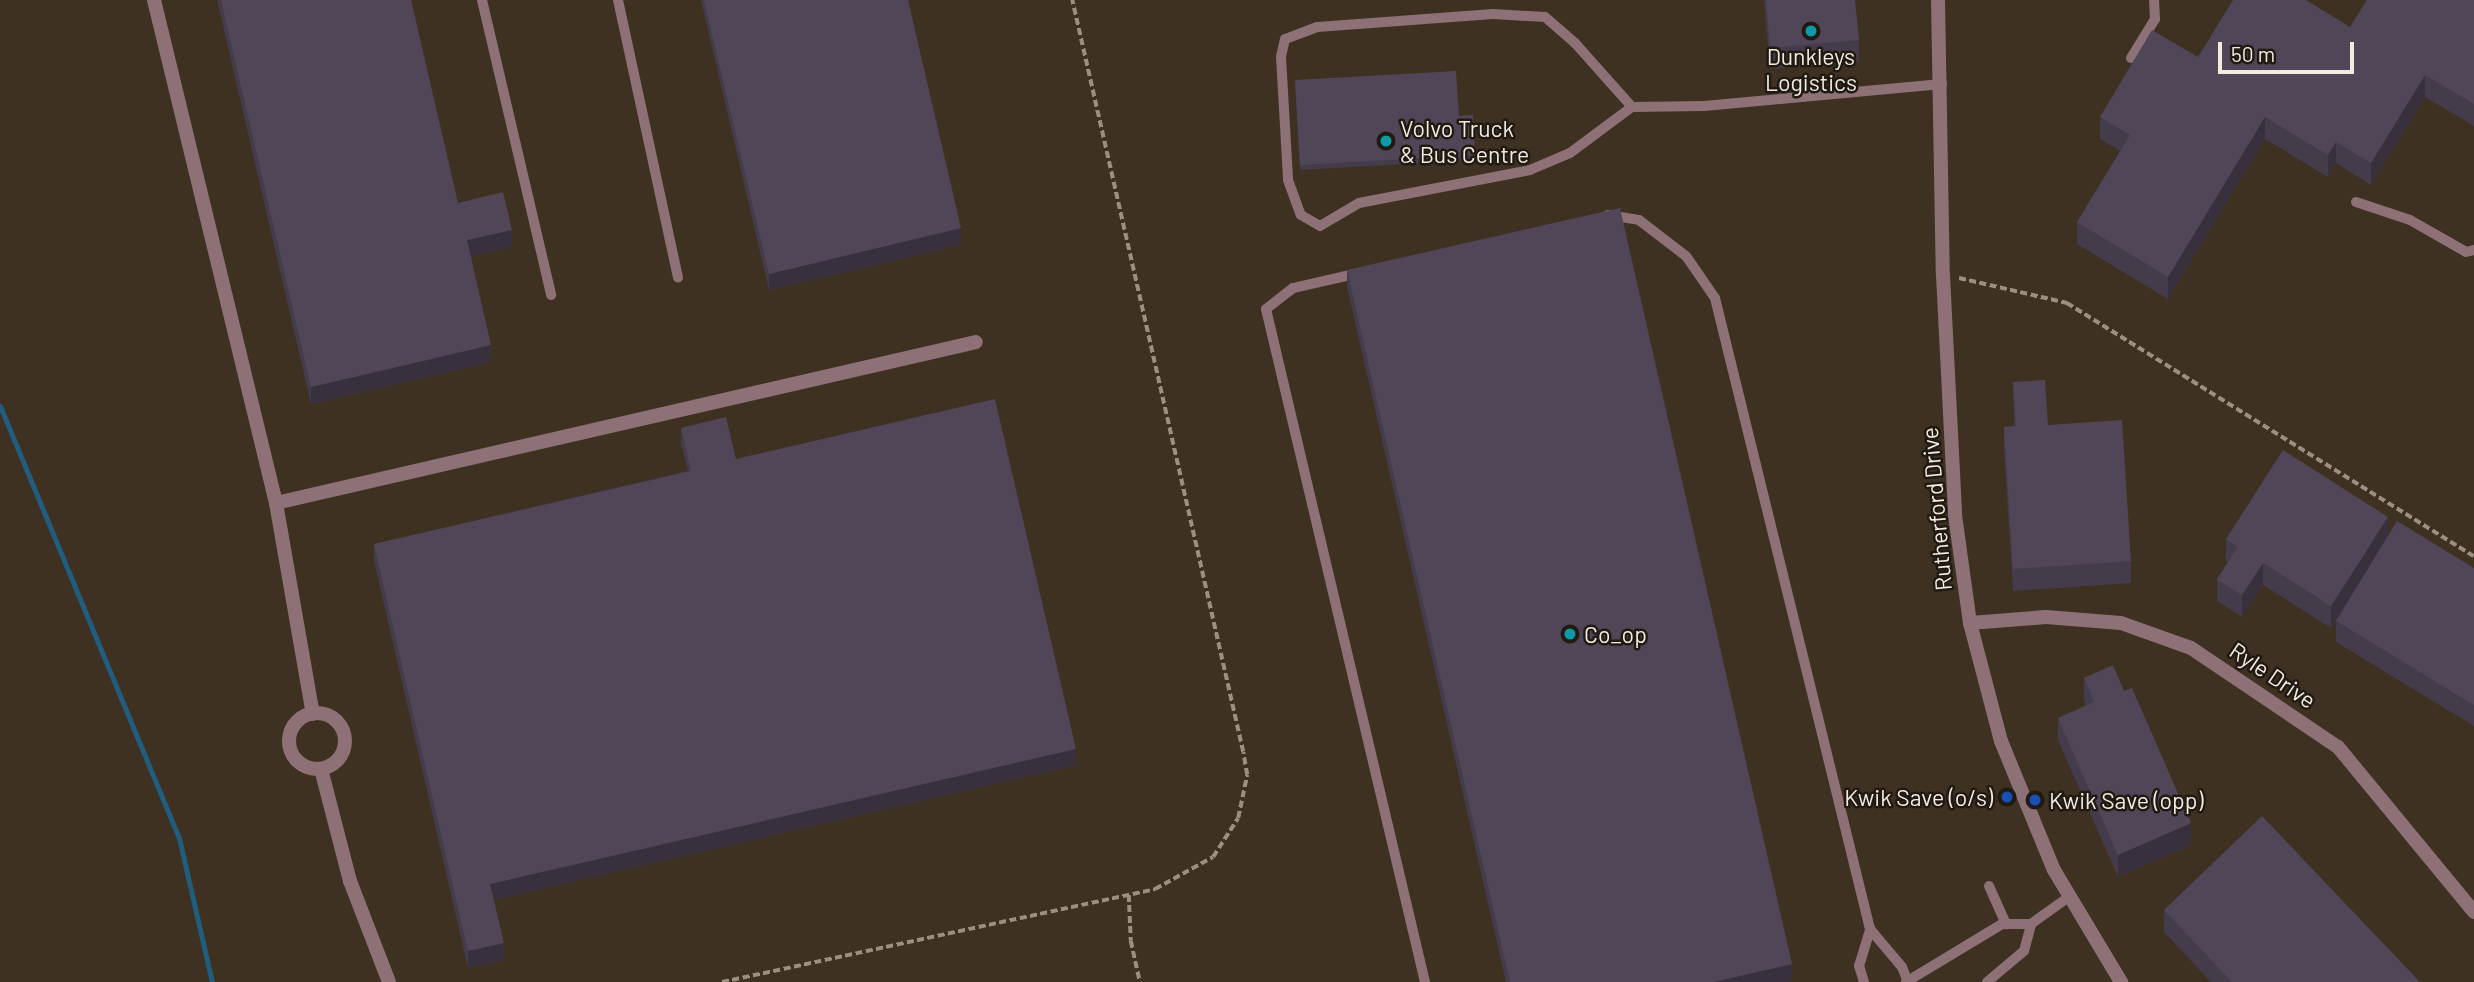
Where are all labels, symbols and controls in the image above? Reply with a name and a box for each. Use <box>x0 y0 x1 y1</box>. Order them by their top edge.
marker: Dunkleys Logistics <box>1803 23 1819 39</box>
scale bar <box>2222 28 2358 72</box>
text: 50 m <box>2231 41 2275 66</box>
place label: Dunkleys Logistics <box>1765 42 1857 96</box>
place label: Volvo Truck & Bus Centre <box>1400 114 1529 168</box>
marker: Volvo Truck & Bus Centre <box>1378 133 1394 149</box>
street label: Rutherford Drive <box>1915 426 1957 592</box>
place label: Co_op <box>1584 620 1647 648</box>
marker: Co_op <box>1562 626 1578 642</box>
street label: Ryle Drive <box>2225 636 2321 714</box>
place label: Kwik Save (o/s) <box>1844 783 1993 811</box>
place label: Kwik Save (opp) <box>2049 786 2203 814</box>
marker: Kwik Save (o/s) <box>1999 789 2015 805</box>
marker: Kwik Save (opp) <box>2027 792 2043 808</box>

